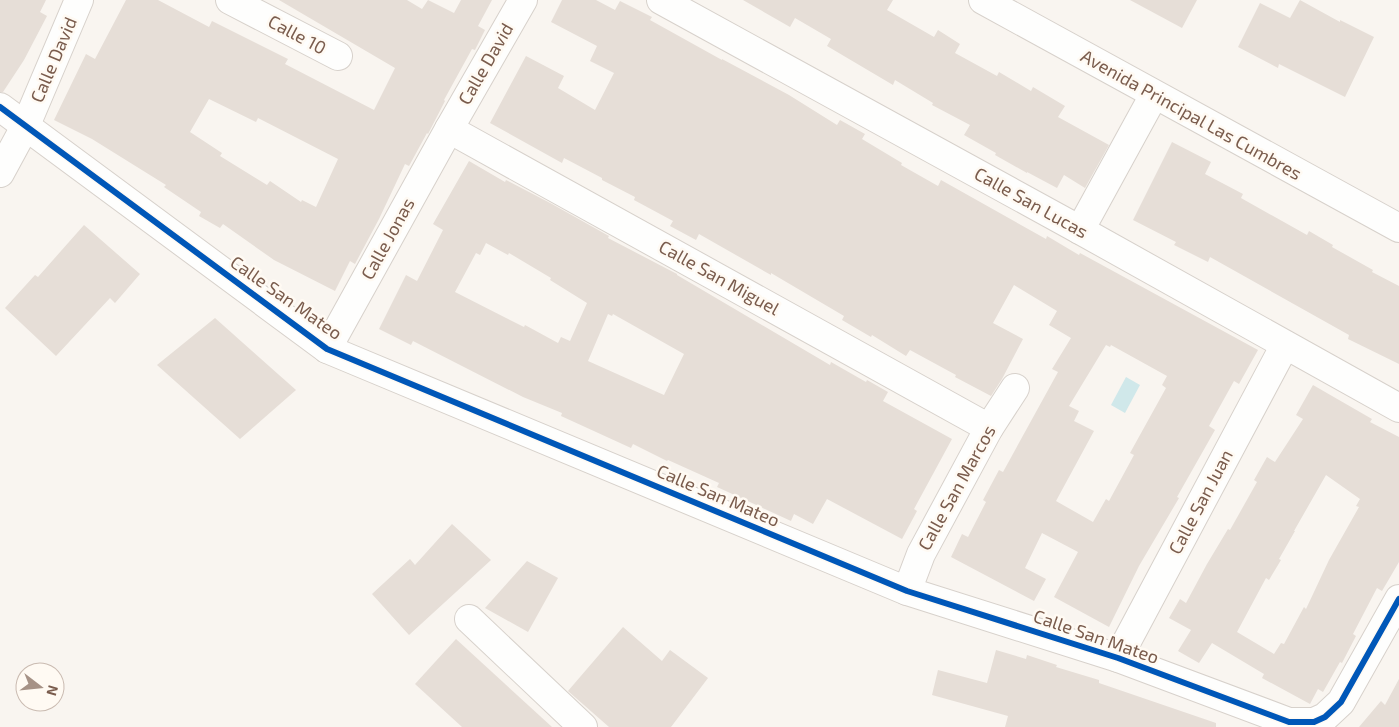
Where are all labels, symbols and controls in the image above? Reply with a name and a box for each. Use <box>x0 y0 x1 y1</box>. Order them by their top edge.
street label: Calle 10 <box>265 10 330 59</box>
street label: Calle David <box>25 14 81 106</box>
street label: Calle David <box>453 19 517 108</box>
street label: Avenida Principal Las Cumbres <box>1077 44 1306 184</box>
street label: Calle San Lucas <box>971 162 1092 242</box>
street label: Calle Jonas <box>356 194 419 283</box>
street label: Calle San Miguel <box>655 235 784 320</box>
street label: Calle San Mateo <box>226 250 347 344</box>
street label: Calle San Marcos <box>913 421 1000 554</box>
street label: Calle San Juan <box>1163 445 1237 558</box>
street label: Calle San Mateo <box>654 459 783 531</box>
street label: Calle San Mateo <box>1031 604 1162 668</box>
north arrow <box>15 662 65 712</box>
text: N <box>43 684 63 698</box>

